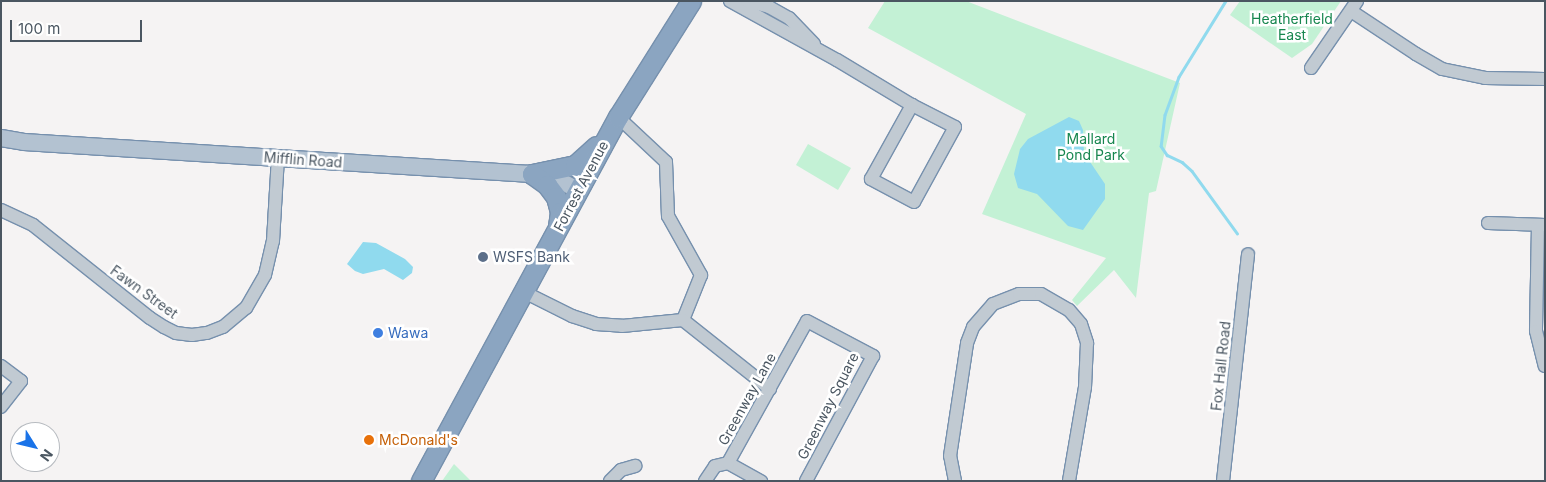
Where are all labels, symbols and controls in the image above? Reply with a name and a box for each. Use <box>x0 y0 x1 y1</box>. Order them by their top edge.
scale bar <box>12 10 145 42</box>
park label: Heatherfield East <box>1251 11 1333 44</box>
text: 100 m <box>18 19 60 38</box>
park label: Mallard Pond Park <box>1057 131 1125 164</box>
street label: Forrest Avenue <box>550 138 612 234</box>
street label: Mifflin Road <box>263 149 343 171</box>
place label: WSFS Bank <box>493 249 570 265</box>
marker: WSFS Bank <box>477 251 489 263</box>
street label: Fawn Street <box>107 262 181 322</box>
street label: Fox Hall Road <box>1208 320 1234 412</box>
place label: Wawa <box>388 325 428 341</box>
marker: Wawa <box>372 327 384 339</box>
street label: Greenway Lane <box>715 350 779 448</box>
street label: Greenway Square <box>794 350 862 462</box>
north arrow <box>10 422 60 472</box>
place label: McDonald's <box>379 432 458 448</box>
marker: McDonald's <box>363 434 375 446</box>
text: N <box>37 446 57 465</box>

